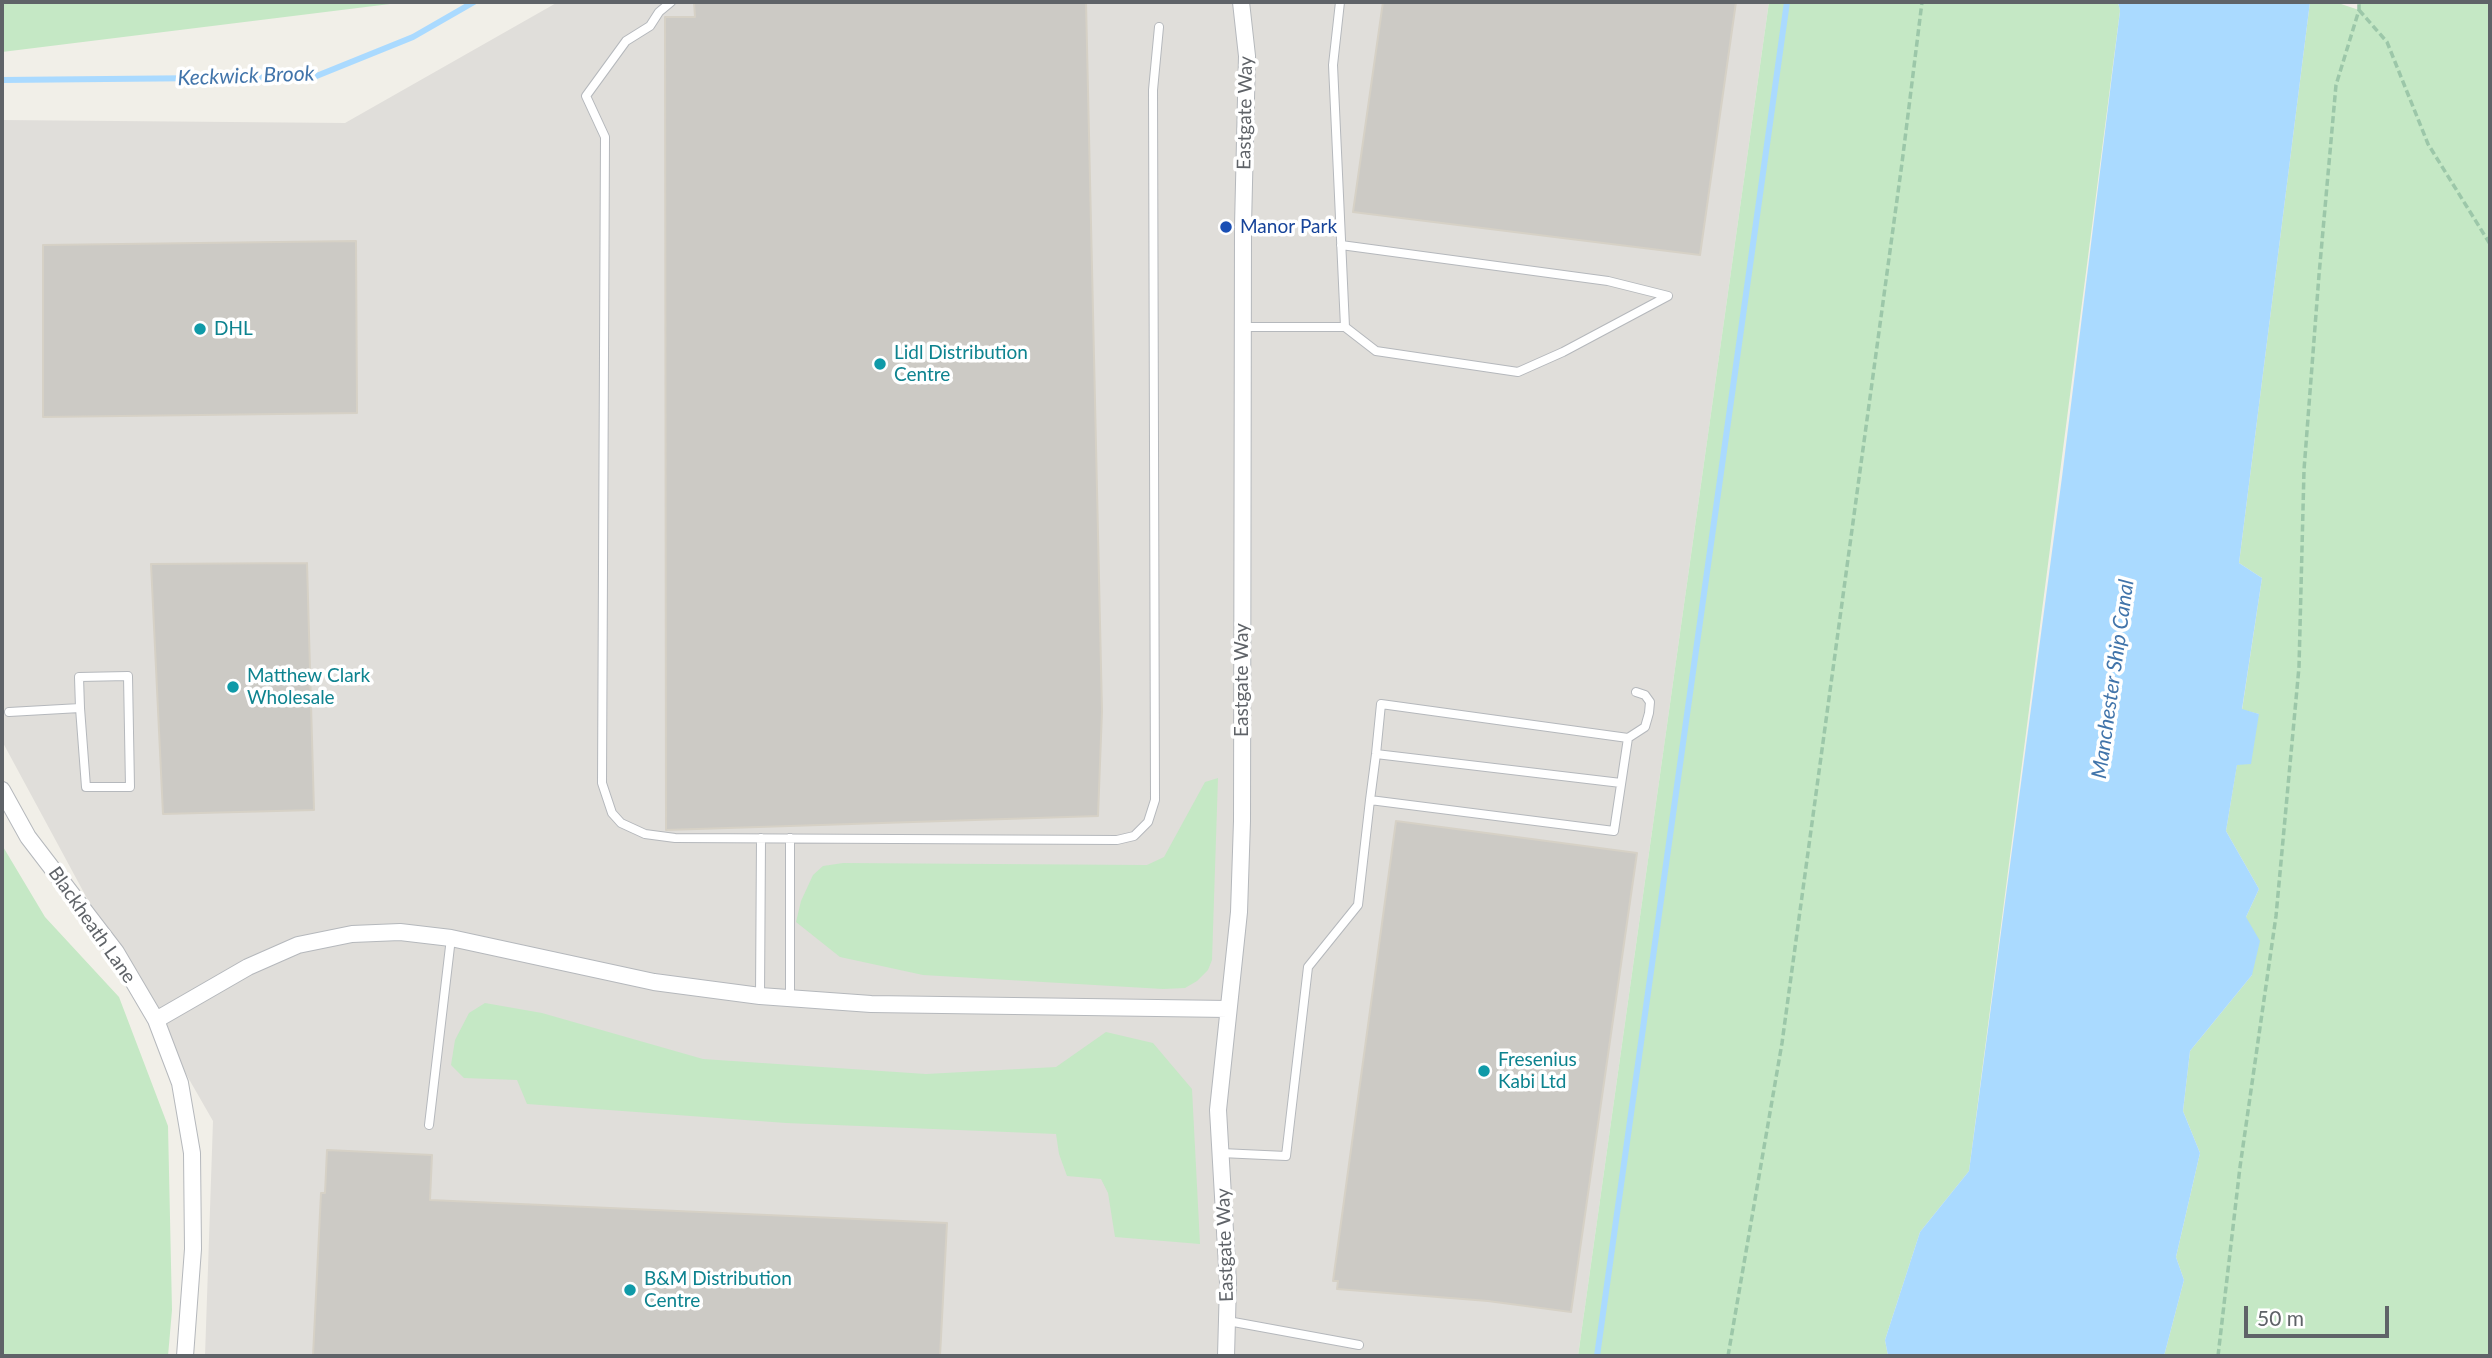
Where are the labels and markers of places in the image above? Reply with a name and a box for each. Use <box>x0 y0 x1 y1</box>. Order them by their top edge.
place label: Manor Park <box>1240 216 1337 238</box>
marker: Manor Park <box>1218 219 1234 235</box>
place label: DHL <box>214 318 253 340</box>
marker: DHL <box>192 321 208 337</box>
place label: Lidl Distribution Centre <box>894 342 1028 386</box>
marker: Lidl Distribution Centre <box>872 356 888 372</box>
place label: Matthew Clark Wholesale <box>247 665 370 709</box>
marker: Matthew Clark Wholesale <box>225 679 241 695</box>
place label: Fresenius Kabi Ltd <box>1498 1049 1577 1093</box>
marker: Fresenius Kabi Ltd <box>1476 1063 1492 1079</box>
place label: B&M Distribution Centre <box>644 1268 792 1312</box>
marker: B&M Distribution Centre <box>622 1282 638 1298</box>

